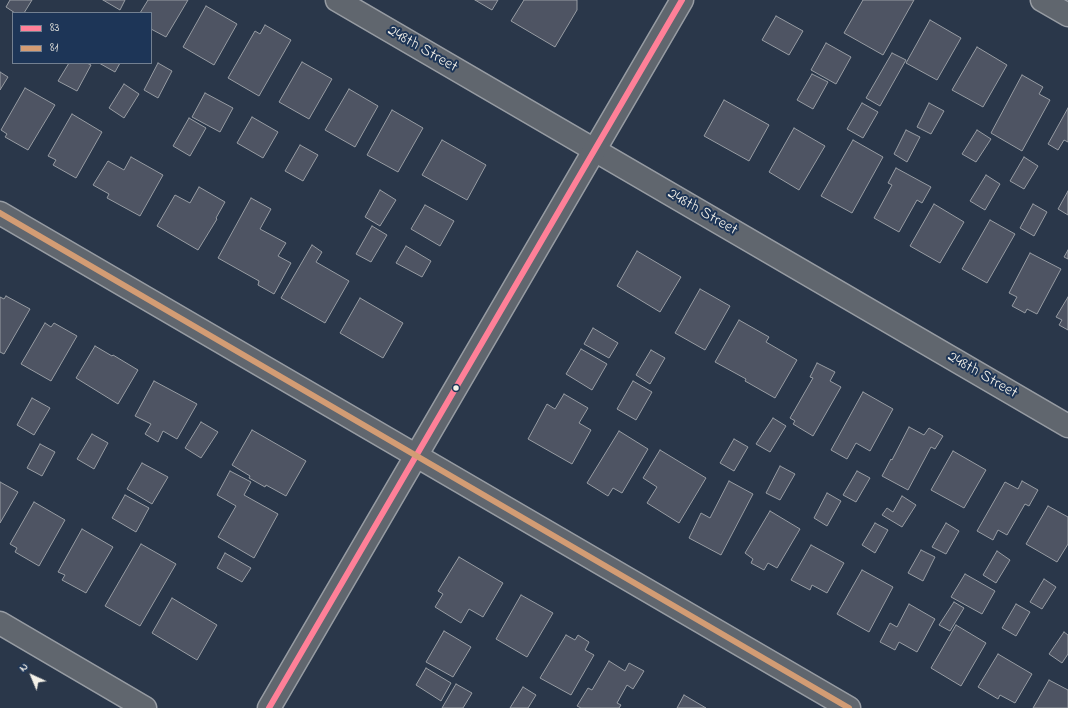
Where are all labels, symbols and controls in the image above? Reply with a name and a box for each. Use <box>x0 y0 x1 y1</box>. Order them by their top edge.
legend <box>12 12 152 64</box>
text: 83 <box>50 19 59 37</box>
street label: 248th Street <box>383 22 461 78</box>
text: 81 <box>50 39 58 57</box>
street label: 248th Street <box>663 185 741 241</box>
street label: 248th Street <box>943 348 1021 404</box>
unlabelled marker <box>451 383 461 393</box>
north arrow <box>12 656 52 696</box>
text: N <box>15 659 32 676</box>

